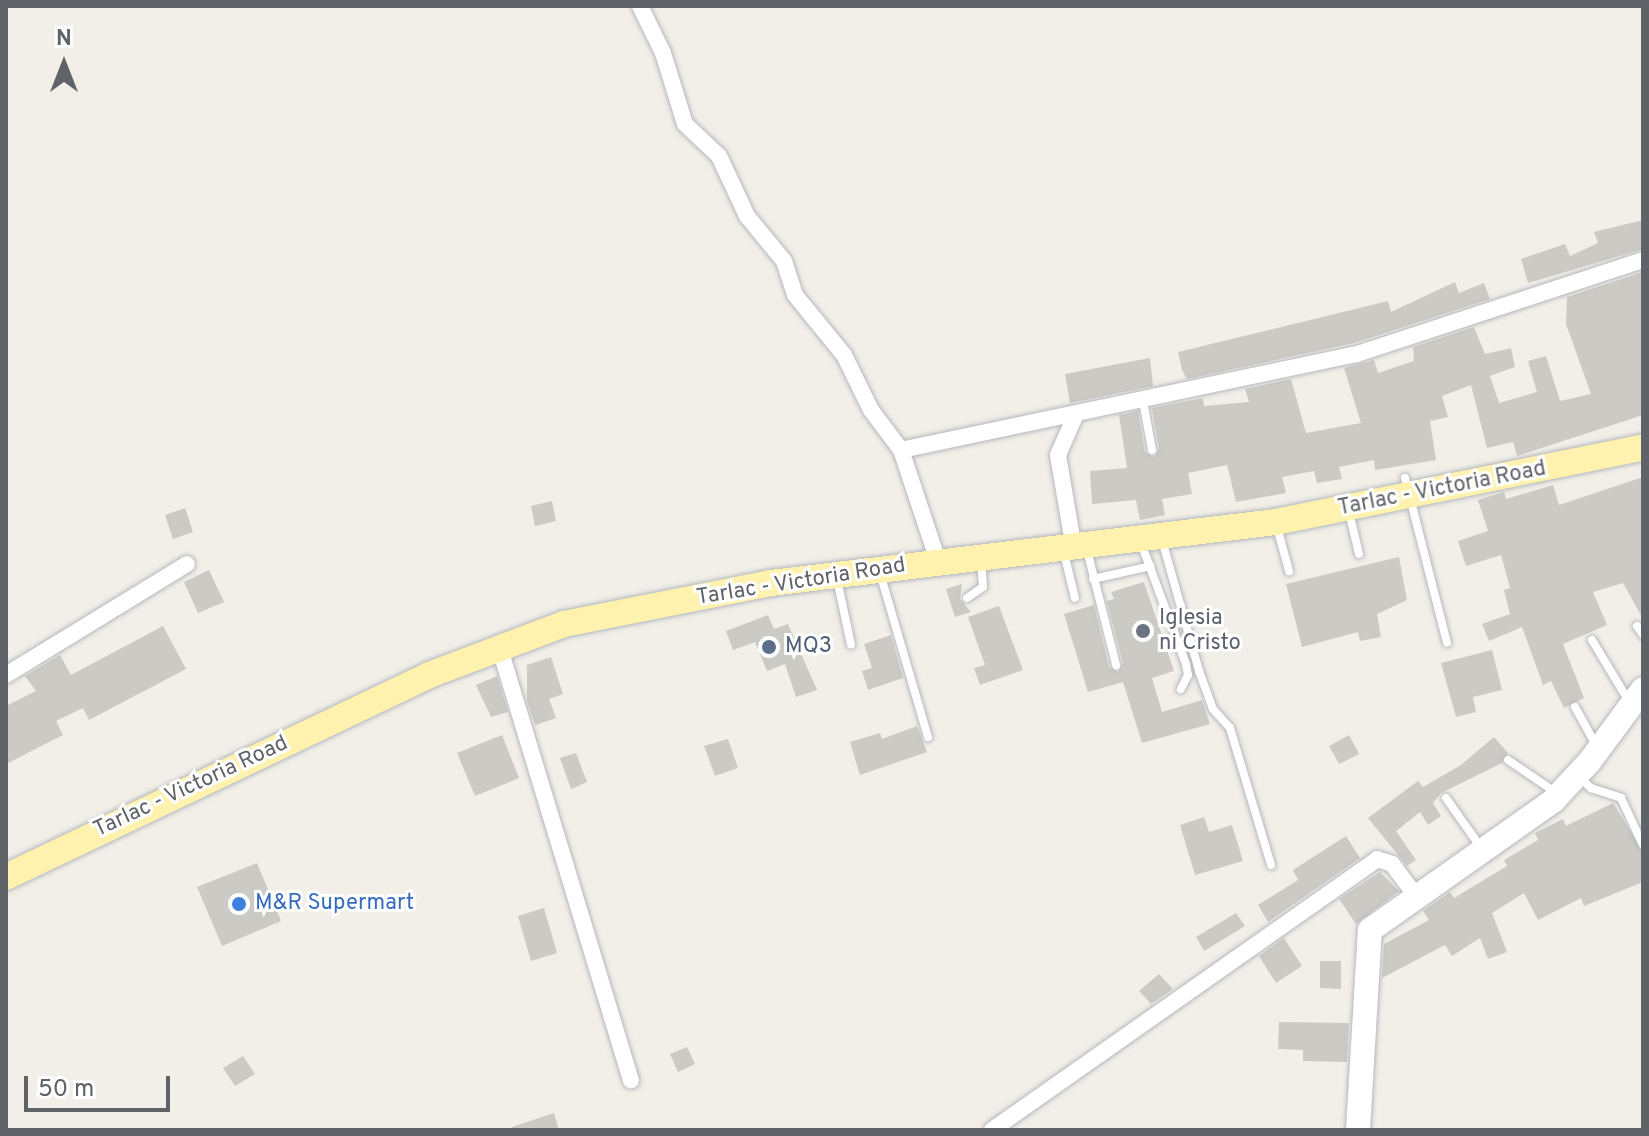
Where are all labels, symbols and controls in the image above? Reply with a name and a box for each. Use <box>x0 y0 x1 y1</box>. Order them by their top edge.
north arrow <box>24 24 104 104</box>
text: N <box>56 26 72 53</box>
street label: Tarlac - Victoria Road <box>1335 456 1549 522</box>
street label: Tarlac - Victoria Road <box>694 552 908 612</box>
place label: Iglesia ni Cristo <box>1159 605 1241 656</box>
marker: Iglesia ni Cristo <box>1134 622 1152 640</box>
place label: MQ3 <box>785 634 832 660</box>
marker: MQ3 <box>760 638 778 656</box>
street label: Tarlac - Victoria Road <box>89 730 293 844</box>
place label: M&R Supermart <box>255 891 414 917</box>
marker: M&R Supermart <box>230 895 248 913</box>
scale bar <box>28 1060 174 1110</box>
text: 50 m <box>38 1075 94 1105</box>

